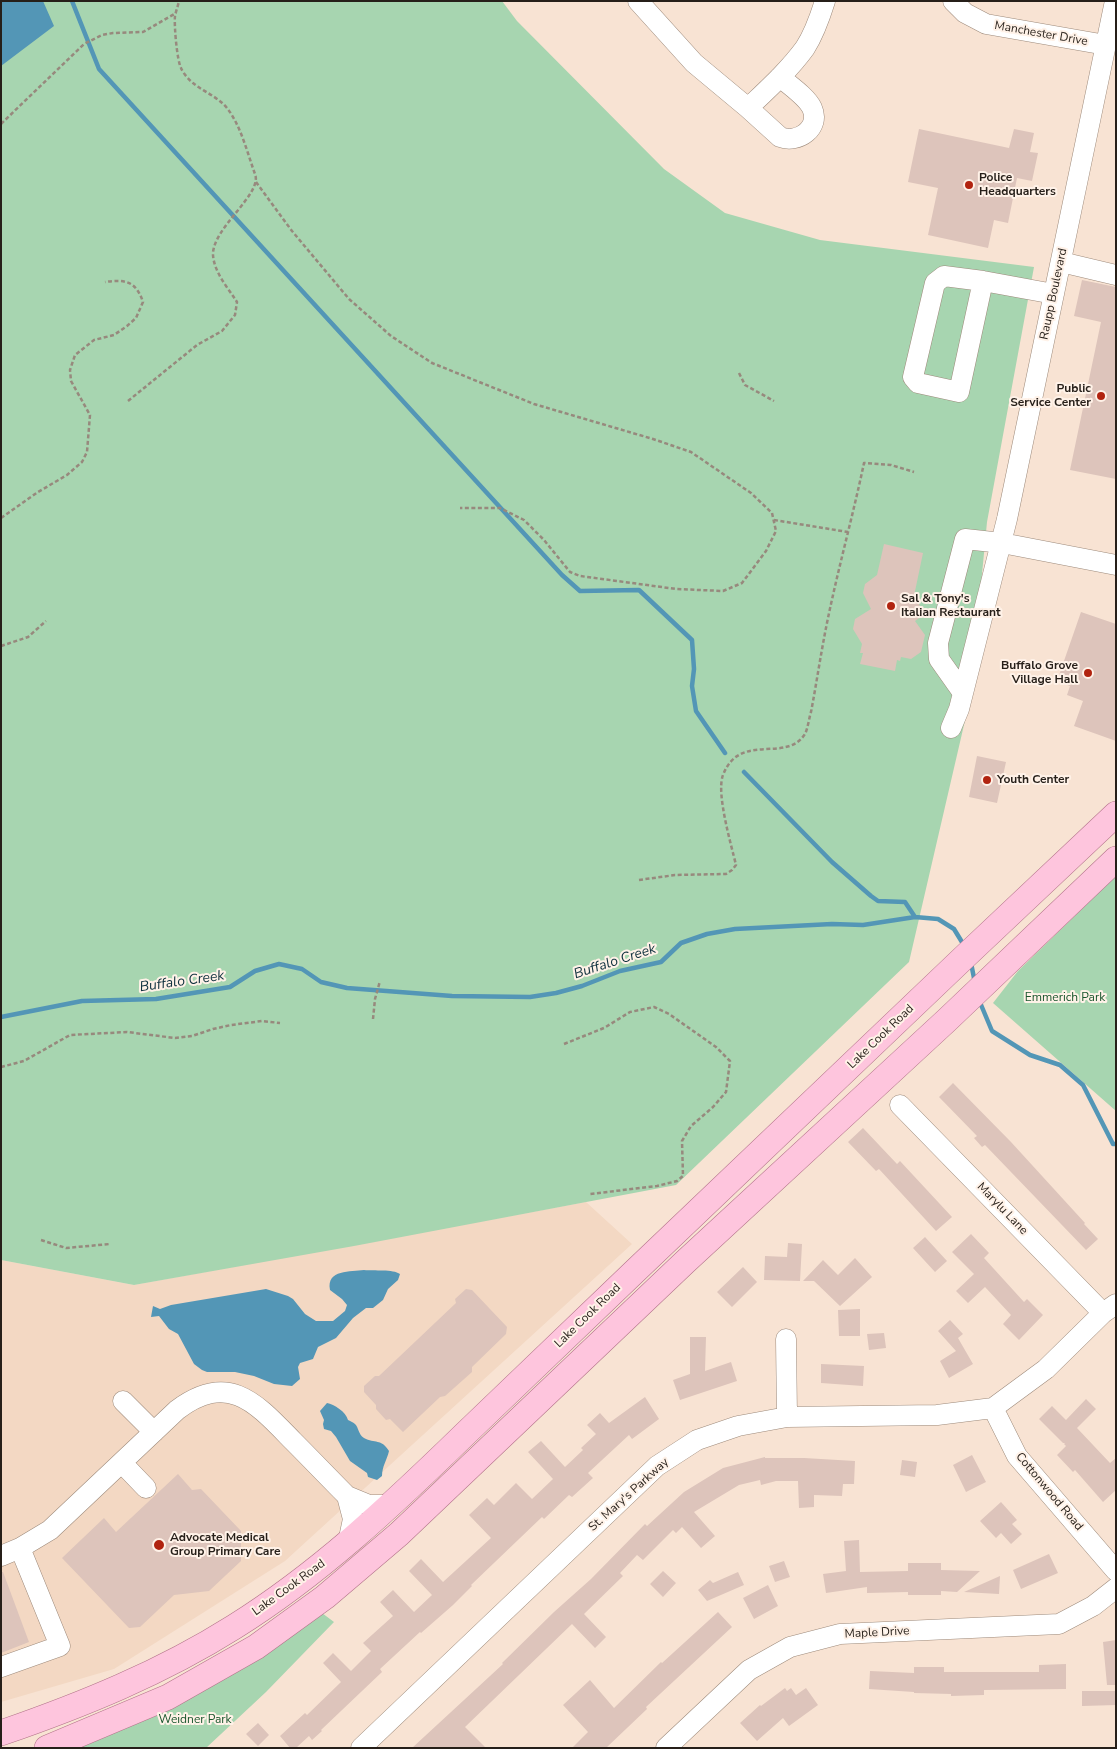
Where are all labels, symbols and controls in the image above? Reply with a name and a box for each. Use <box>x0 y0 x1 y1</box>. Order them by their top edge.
street label: Manchester Drive <box>993 19 1089 49</box>
place label: Police Headquarters <box>979 171 1056 199</box>
marker: Police Headquarters <box>963 179 975 191</box>
street label: Raupp Boulevard <box>1037 247 1071 341</box>
place label: Public Service Center <box>1010 382 1091 410</box>
marker: Public Service Center <box>1095 390 1107 402</box>
place label: Sal & Tony's Italian Restaurant <box>901 592 1001 620</box>
marker: Sal & Tony's Italian Restaurant <box>885 600 897 612</box>
place label: Buffalo Grove Village Hall <box>1001 659 1078 687</box>
marker: Buffalo Grove Village Hall <box>1082 667 1094 679</box>
place label: Youth Center <box>997 773 1069 787</box>
marker: Youth Center <box>981 774 993 786</box>
water label: Buffalo Creek <box>572 941 658 983</box>
water label: Buffalo Creek <box>139 968 225 996</box>
park label: Emmerich Park <box>1025 991 1105 1005</box>
street label: Lake Cook Road <box>845 1002 917 1072</box>
street label: Marylu Lane <box>974 1180 1030 1238</box>
street label: Lake Cook Road <box>552 1281 624 1351</box>
street label: Cottonwood Road <box>1012 1450 1086 1534</box>
street label: St. Mary's Parkway <box>586 1455 672 1535</box>
place label: Advocate Medical Group Primary Care <box>170 1531 281 1559</box>
marker: Advocate Medical Group Primary Care <box>152 1538 166 1552</box>
street label: Lake Cook Road <box>250 1557 328 1619</box>
street label: Maple Drive <box>844 1624 910 1642</box>
park label: Weidner Park <box>158 1713 232 1727</box>

